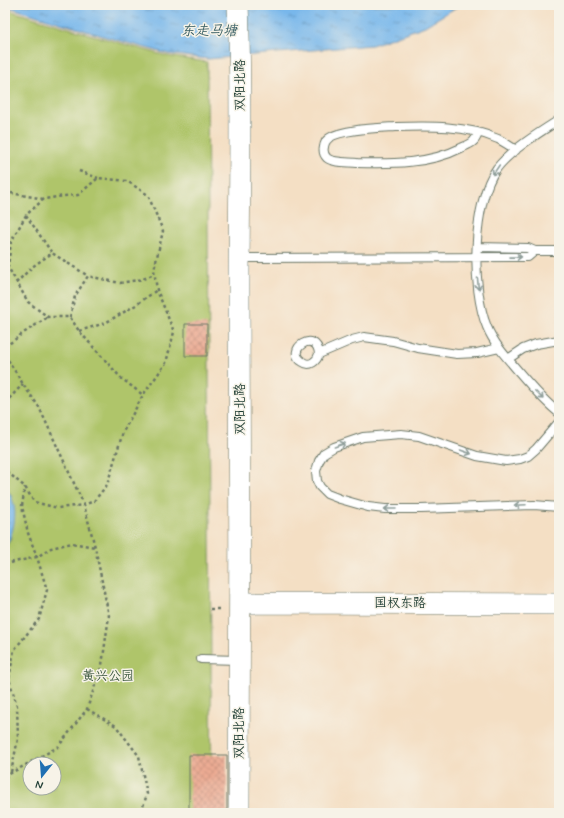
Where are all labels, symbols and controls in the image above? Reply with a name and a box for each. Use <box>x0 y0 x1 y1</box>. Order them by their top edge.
water label: 东走马塘 <box>181 22 239 40</box>
street label: 双阳北路 <box>232 59 249 111</box>
one-way arrow <box>492 165 500 176</box>
one-way arrow <box>509 253 522 261</box>
one-way arrow <box>474 277 482 290</box>
street label: 双阳北路 <box>232 383 249 435</box>
one-way arrow <box>534 390 544 400</box>
one-way arrow <box>334 441 346 449</box>
one-way arrow <box>459 449 471 457</box>
one-way arrow <box>514 501 527 509</box>
one-way arrow <box>384 505 397 513</box>
street label: 国权东路 <box>374 595 426 612</box>
park label: 黄兴公园 <box>82 668 134 685</box>
street label: 双阳北路 <box>231 707 248 759</box>
north arrow <box>22 756 62 796</box>
text: N <box>34 777 45 792</box>

